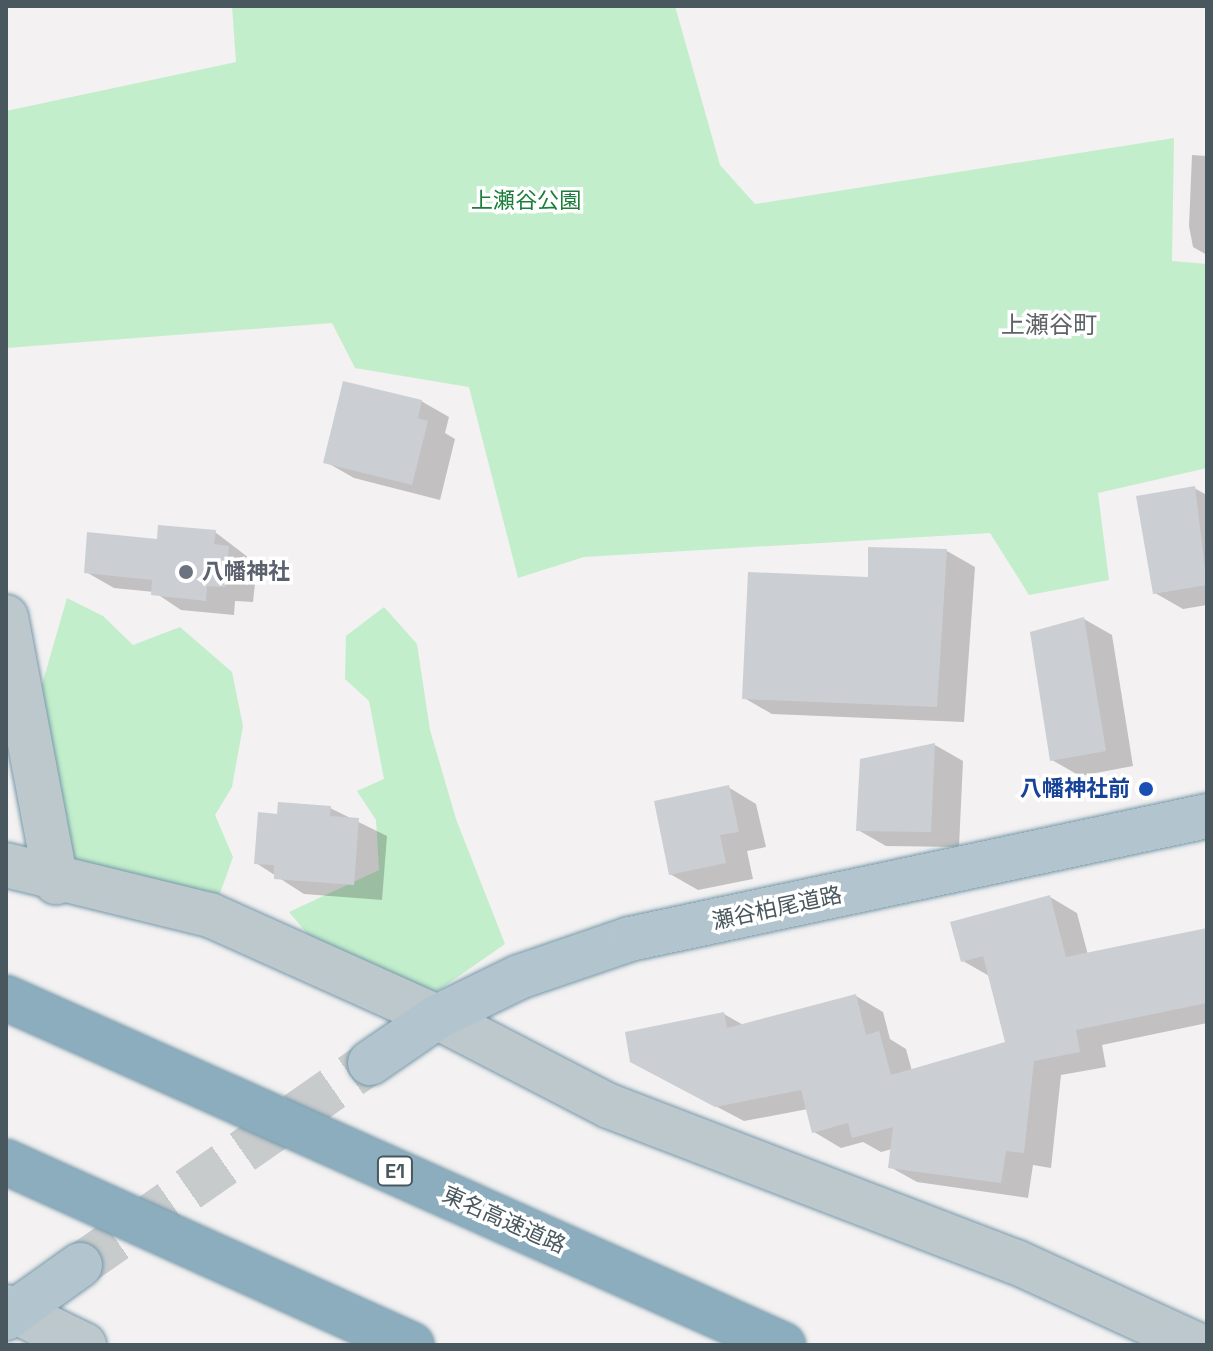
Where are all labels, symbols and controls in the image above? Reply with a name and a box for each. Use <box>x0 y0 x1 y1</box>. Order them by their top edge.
park label: 上瀬谷公園 <box>471 188 581 214</box>
district label: 上瀬谷町 <box>1001 311 1097 339</box>
place label: 八幡神社 <box>202 559 290 585</box>
marker: 八幡神社 <box>177 563 195 581</box>
place label: 八幡神社前 <box>1020 776 1130 802</box>
marker: 八幡神社前 <box>1137 780 1155 798</box>
street label: 瀬谷柏尾道路 <box>710 881 844 935</box>
road number: E1 <box>375 1155 415 1187</box>
street label: 東名高速道路 <box>438 1181 570 1259</box>

